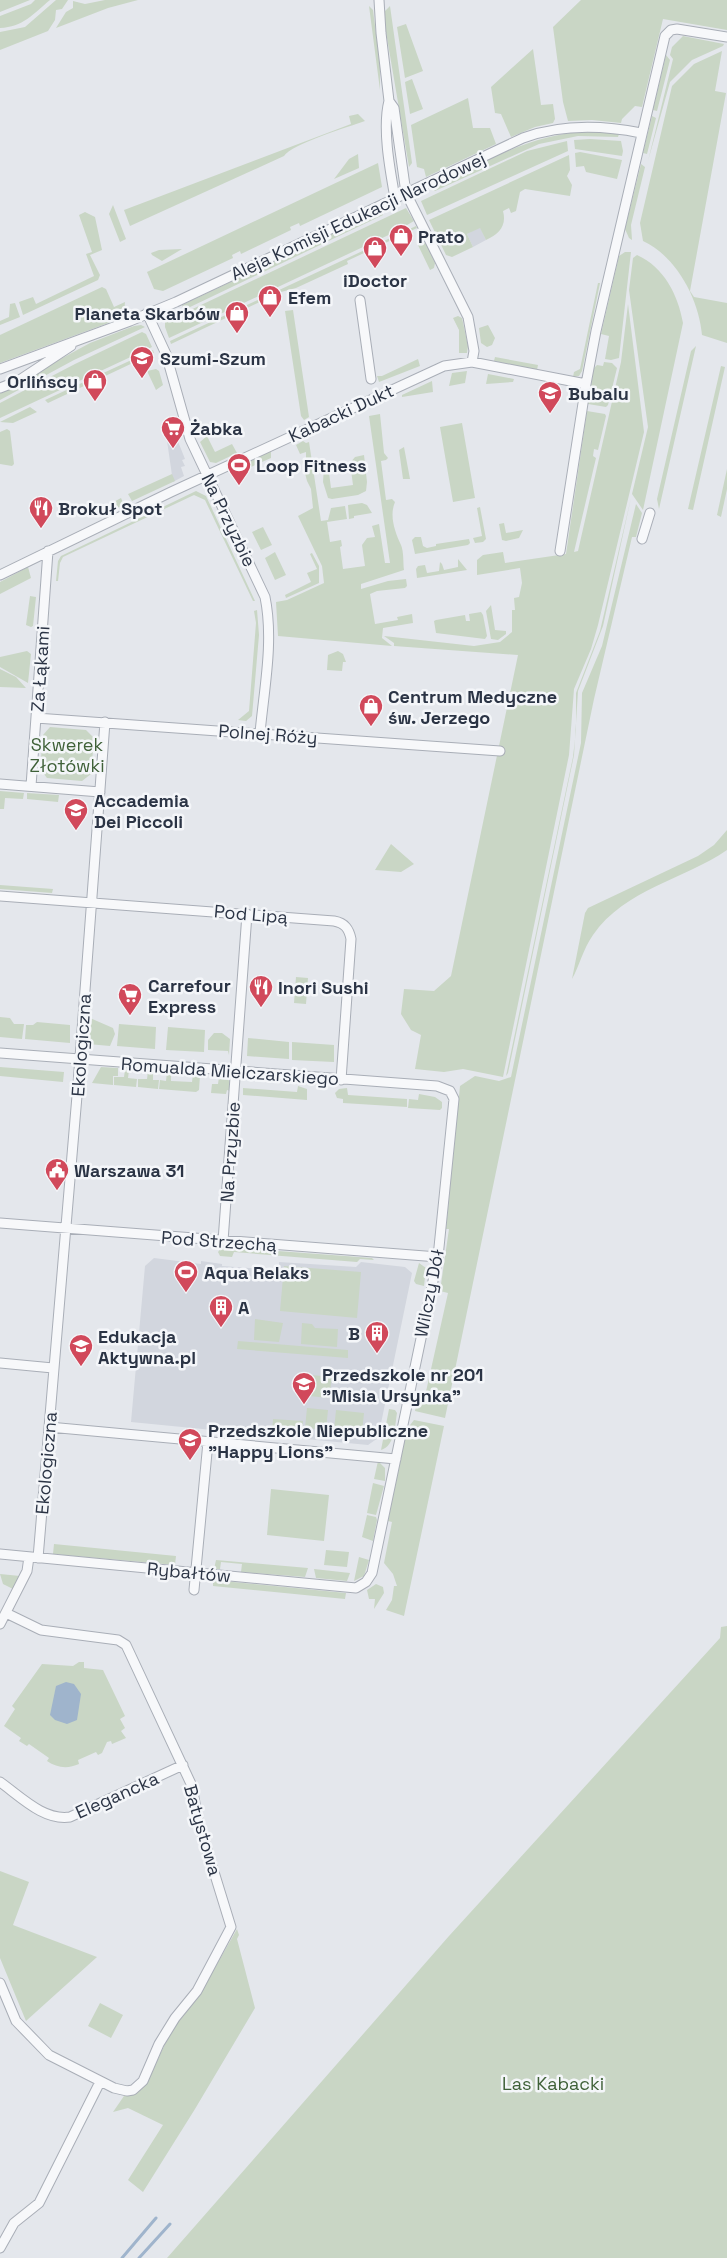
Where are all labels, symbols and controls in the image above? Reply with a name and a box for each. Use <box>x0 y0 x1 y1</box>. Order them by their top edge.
street label: Aleja Komisji Edukacji Narodowej <box>227 147 489 285</box>
shop icon: Prato <box>388 223 414 257</box>
place label: Prato <box>418 225 464 248</box>
shop icon: iDoctor <box>362 235 388 269</box>
place label: iDoctor <box>343 269 407 292</box>
shop icon: Efem <box>257 284 283 318</box>
place label: Efem <box>288 286 331 309</box>
shop icon: Planeta Skarbów <box>224 300 250 334</box>
place label: Planeta Skarbów <box>75 302 220 325</box>
school or university icon: Szumi-Szum <box>129 345 155 379</box>
place label: Szumi-Szum <box>160 347 266 370</box>
shop icon: Orlińscy <box>82 368 108 402</box>
place label: Orlińscy <box>7 370 78 393</box>
street label: Kabacki Dukt <box>285 379 397 447</box>
school or university icon: Bubalu <box>537 380 563 414</box>
place label: Bubalu <box>568 382 629 405</box>
supermarket icon: Żabka <box>160 415 186 449</box>
place label: Żabka <box>190 417 243 440</box>
sports icon: Loop Fitness <box>226 452 252 486</box>
place label: Loop Fitness <box>256 454 367 477</box>
street label: Na Przyzbie <box>197 470 261 570</box>
restaurant icon: Brokuł Spot <box>28 495 54 529</box>
place label: Brokuł Spot <box>58 497 162 520</box>
street label: Za Łąkami <box>26 625 54 713</box>
place label: Centrum Medyczne św. Jerzego <box>388 685 557 729</box>
shop icon: Centrum Medyczne św. Jerzego <box>358 693 384 727</box>
street label: Polnej Róży <box>218 719 318 749</box>
park label: Skwerek Złotówki <box>29 733 105 777</box>
place label: Accademia Dei Piccoli <box>94 789 190 833</box>
school or university icon: Accademia Dei Piccoli <box>63 797 89 831</box>
street label: Pod Lipą <box>213 899 289 929</box>
place label: Carrefour Express <box>148 974 231 1018</box>
restaurant icon: Inori Sushi <box>248 974 274 1008</box>
place label: Inori Sushi <box>278 976 369 999</box>
supermarket icon: Carrefour Express <box>117 982 143 1016</box>
street label: Ekologiczna <box>66 993 96 1097</box>
street label: Romualda Mielczarskiego <box>120 1052 340 1090</box>
street label: Na Przyzbie <box>215 1101 245 1203</box>
public building icon: Warszawa 31 <box>44 1157 70 1191</box>
place label: Warszawa 31 <box>74 1159 184 1182</box>
street label: Pod Strzechą <box>160 1225 278 1257</box>
street label: Wilczy Dół <box>409 1246 449 1339</box>
sports icon: Aqua Relaks <box>173 1259 199 1293</box>
place label: Aqua Relaks <box>204 1261 309 1284</box>
building icon: A <box>208 1294 234 1328</box>
place label: A <box>238 1296 250 1319</box>
building icon: B <box>364 1320 390 1354</box>
place label: B <box>348 1322 360 1345</box>
place label: Edukacja Aktywna.pl <box>98 1325 196 1369</box>
school or university icon: Edukacja Aktywna.pl <box>68 1333 94 1367</box>
place label: Przedszkole nr 201 "Misia Ursynka" <box>322 1363 483 1407</box>
school or university icon: Przedszkole nr 201 "Misia Ursynka" <box>291 1371 317 1405</box>
street label: Ekologiczna <box>30 1411 62 1515</box>
place label: Przedszkole Niepubliczne "Happy Lions" <box>208 1419 428 1463</box>
school or university icon: Przedszkole Niepubliczne "Happy Lions" <box>177 1427 203 1461</box>
street label: Rybałtów <box>146 1557 232 1587</box>
street label: Elegancka <box>72 1766 162 1824</box>
street label: Batystowa <box>179 1782 227 1878</box>
park label: Las Kabacki <box>502 2072 604 2095</box>

